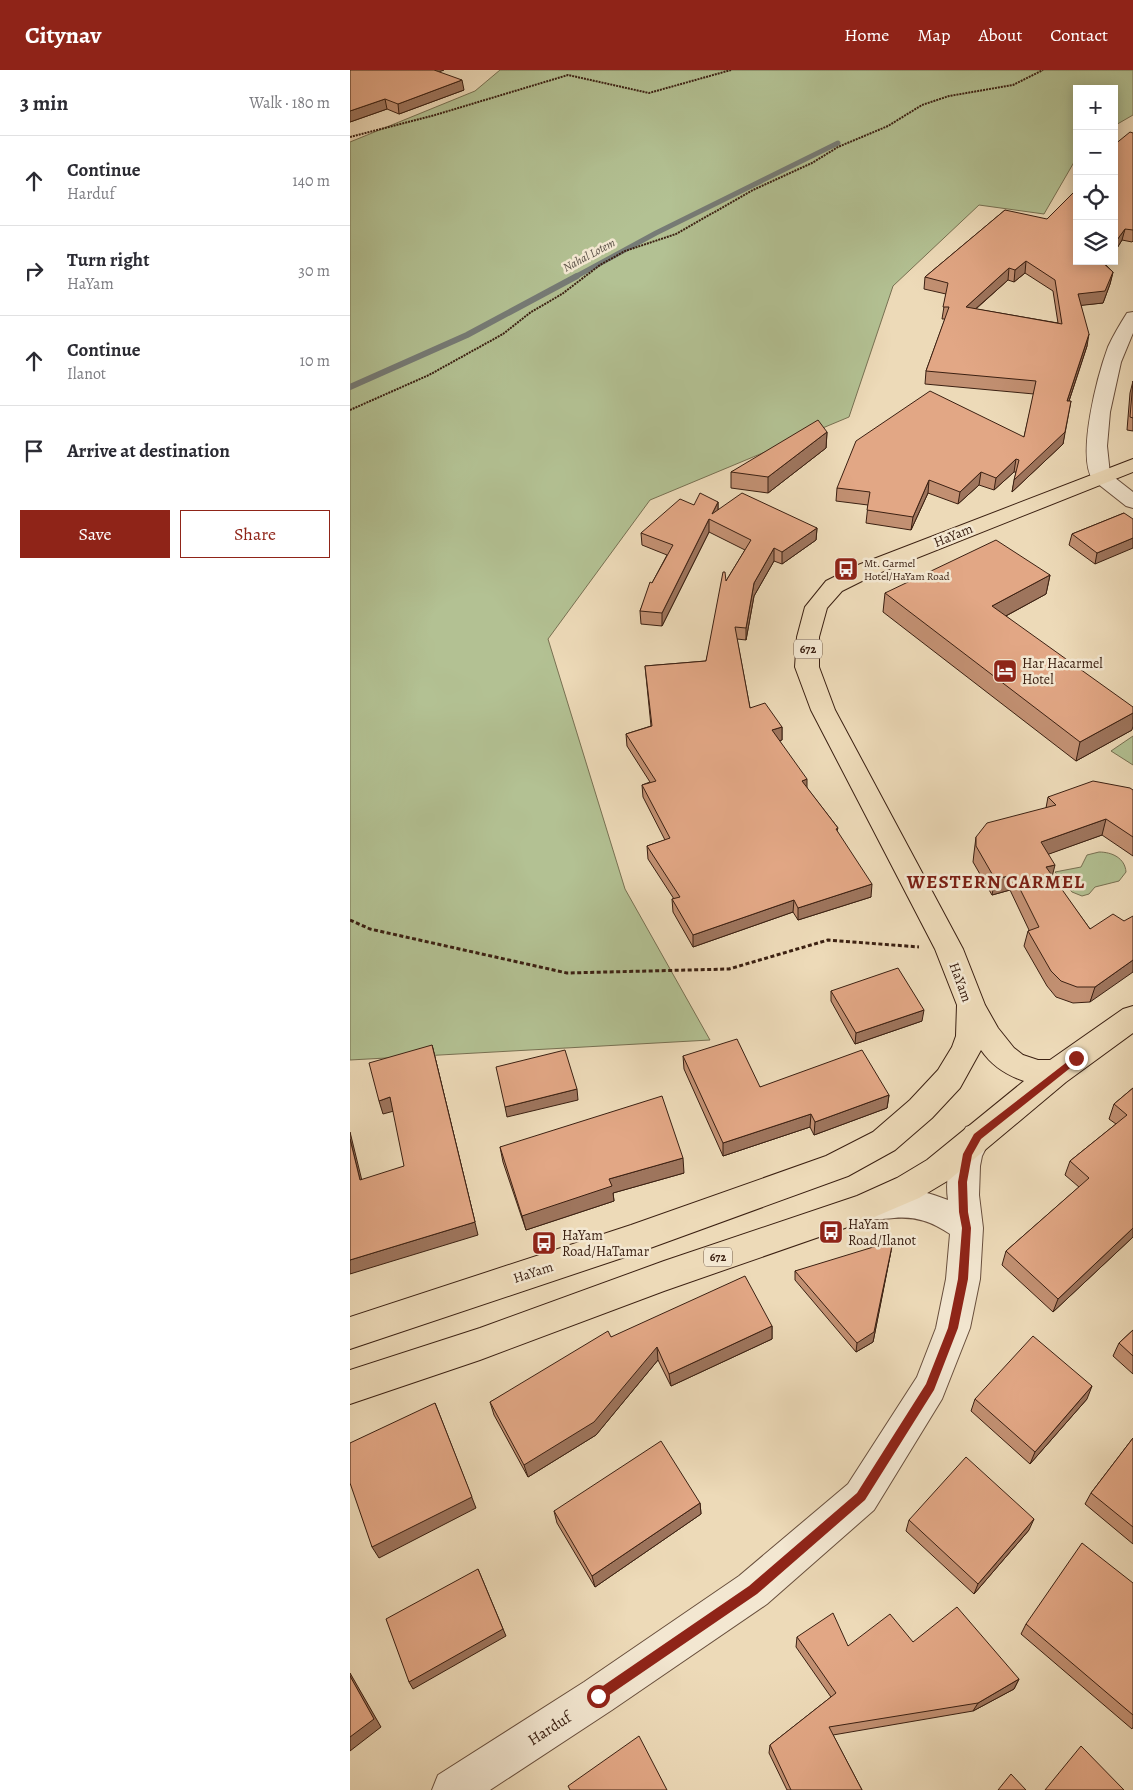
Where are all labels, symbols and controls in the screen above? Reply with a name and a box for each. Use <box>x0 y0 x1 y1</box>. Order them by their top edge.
text: Citynav <box>25 19 101 51</box>
text: Home <box>844 23 889 47</box>
text: Map <box>917 23 950 47</box>
text: About <box>978 23 1022 47</box>
text: Contact <box>1050 23 1108 47</box>
map controls <box>1073 85 1118 265</box>
button: + <box>1073 85 1118 130</box>
text: 3 min <box>20 89 68 117</box>
text: Walk · 180 m <box>249 92 330 114</box>
button: − <box>1073 130 1118 175</box>
text: Continue <box>67 157 141 183</box>
icon: ahead <box>20 167 48 195</box>
text: 140 m <box>292 170 330 192</box>
button: locate <box>1073 175 1118 220</box>
text: Harduf <box>67 183 115 205</box>
button: layers <box>1073 220 1118 265</box>
water label: Nahal Lotem <box>560 234 618 275</box>
text: Turn right <box>67 247 149 273</box>
icon: right <box>20 257 48 285</box>
text: 30 m <box>298 260 330 282</box>
text: HaYam <box>67 273 114 295</box>
text: Continue <box>67 337 141 363</box>
icon: ahead <box>20 347 48 375</box>
text: 10 m <box>300 350 330 372</box>
text: Ilanot <box>67 363 106 385</box>
icon: arrive <box>20 437 48 465</box>
text: Arrive at destination <box>67 438 230 464</box>
button: Save <box>20 510 170 558</box>
button: Share <box>180 510 330 558</box>
street label: HaYam <box>931 519 976 552</box>
bus stop icon: Mt. Carmel Hotel/HaYam Road <box>833 556 859 582</box>
place label: Mt. Carmel Hotel/HaYam Road <box>864 556 950 584</box>
road number: 672 <box>794 640 822 658</box>
place label: Har Hacarmel Hotel <box>1022 654 1103 689</box>
hotel icon: Har Hacarmel Hotel <box>992 658 1018 684</box>
district label: WESTERN CARMEL <box>906 869 1085 895</box>
street label: HaYam <box>945 960 977 1005</box>
route end <box>1065 1047 1088 1070</box>
place label: HaYam Road/Ilanot <box>848 1215 916 1250</box>
bus stop icon: HaYam Road/Ilanot <box>818 1219 844 1245</box>
place label: HaYam Road/HaTamar <box>562 1226 650 1261</box>
bus stop icon: HaYam Road/HaTamar <box>531 1230 557 1256</box>
road number: 672 <box>704 1248 732 1266</box>
street label: HaYam <box>511 1257 556 1288</box>
route start <box>587 1685 610 1708</box>
street label: Harduf <box>524 1705 578 1751</box>

